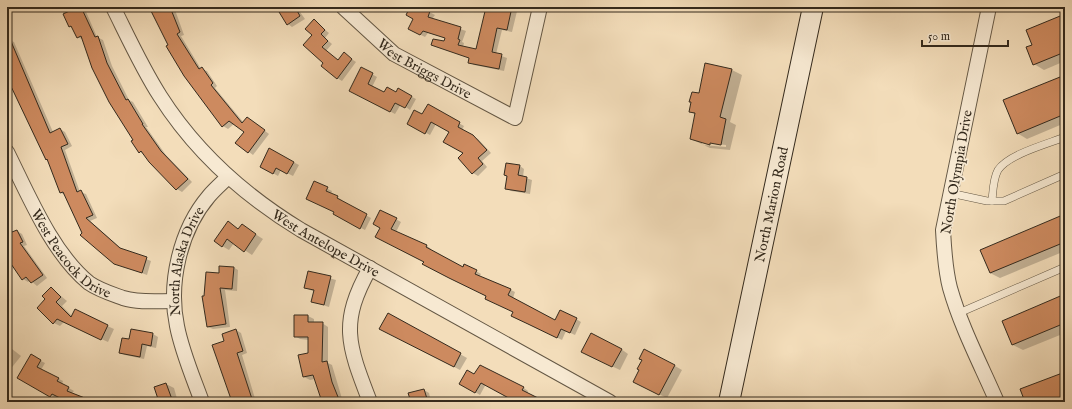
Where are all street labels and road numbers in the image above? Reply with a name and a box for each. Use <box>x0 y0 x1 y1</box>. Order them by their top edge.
street label: West Briggs Drive <box>373 35 475 104</box>
street label: North Olympia Drive <box>937 108 977 236</box>
street label: North Marion Road <box>751 145 793 264</box>
street label: North Alaska Drive <box>166 203 209 317</box>
street label: West Peacock Drive <box>27 206 114 303</box>
street label: West Antelope Drive <box>268 206 383 282</box>

